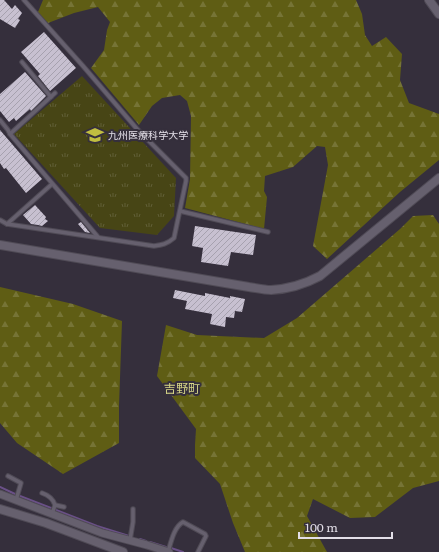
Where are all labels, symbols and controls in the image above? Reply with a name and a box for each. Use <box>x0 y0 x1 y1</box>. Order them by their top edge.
school or university icon: 九州医療科学大学 <box>85 125 105 145</box>
place label: 九州医療科学大学 <box>108 127 188 142</box>
district label: 吉野町 <box>164 379 200 397</box>
scale bar <box>299 514 392 540</box>
text: 100 m <box>305 518 338 536</box>

